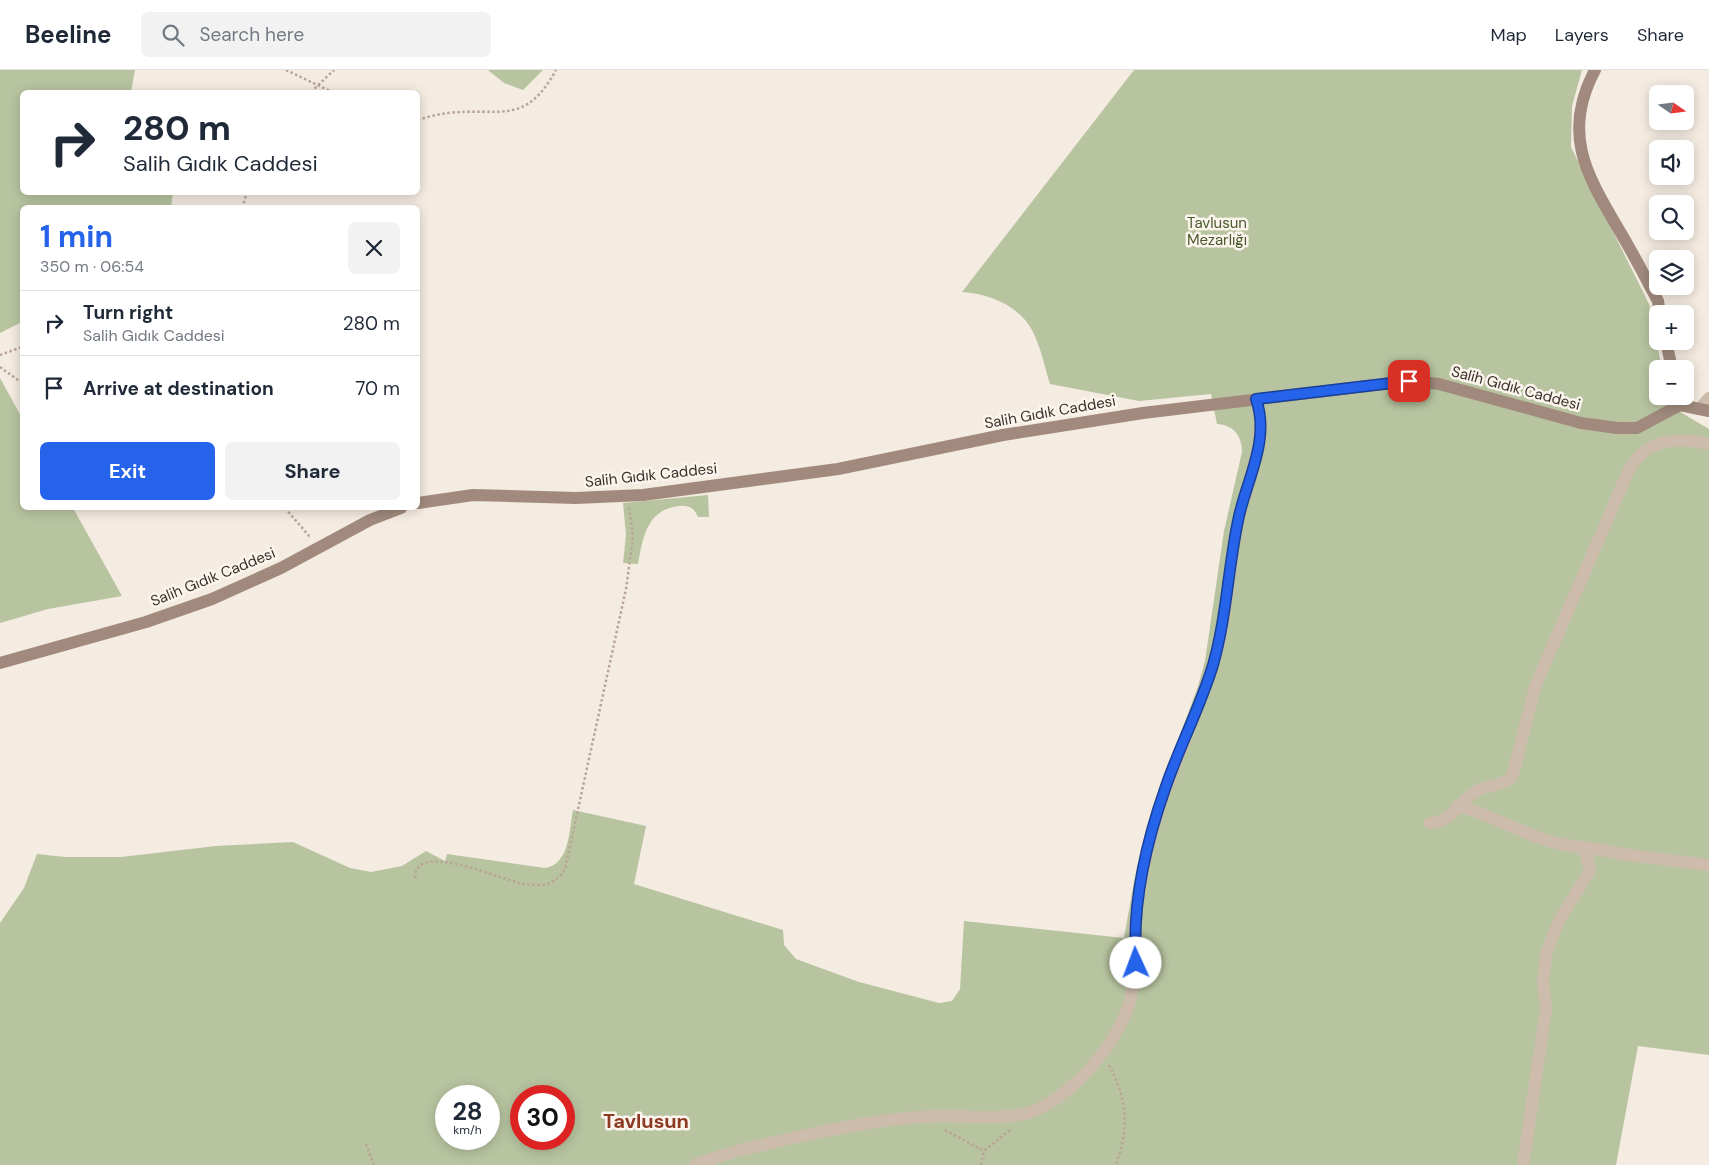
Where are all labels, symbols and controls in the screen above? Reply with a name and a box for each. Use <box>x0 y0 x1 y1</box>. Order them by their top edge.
search box <box>141 12 491 57</box>
text: Beeline <box>25 19 111 50</box>
icon: search <box>159 21 187 49</box>
text: Search here <box>199 22 304 47</box>
text: Map <box>1491 23 1527 47</box>
text: Layers <box>1555 23 1609 47</box>
text: Share <box>1637 23 1684 47</box>
north arrow <box>1649 85 1694 130</box>
map controls <box>1649 85 1694 405</box>
text: 280 m <box>123 105 231 151</box>
icon: right <box>40 110 105 175</box>
button: sound <box>1649 140 1694 185</box>
text: Salih Gıdık Caddesi <box>123 149 318 178</box>
button: search <box>1649 195 1694 240</box>
park label: Tavlusun Mezarlığı <box>1187 213 1247 250</box>
text: 1 min <box>40 217 113 256</box>
button: close <box>348 222 400 274</box>
button: layers <box>1649 250 1694 295</box>
text: 350 m · 06:54 <box>40 256 144 277</box>
text: Turn right <box>83 300 173 325</box>
button: + <box>1649 305 1694 350</box>
icon: right <box>40 309 68 337</box>
text: 280 m <box>343 311 400 336</box>
text: Salih Gıdık Caddesi <box>83 325 225 346</box>
pin <box>1388 360 1430 402</box>
button: − <box>1649 360 1694 405</box>
street label: Salih Gıdık Caddesi <box>1449 361 1583 415</box>
icon: arrive <box>1395 367 1423 395</box>
icon: arrive <box>40 374 68 402</box>
text: Arrive at destination <box>83 376 274 401</box>
text: 70 m <box>355 376 400 401</box>
street label: Salih Gıdık Caddesi <box>983 391 1117 433</box>
button: Exit <box>40 442 215 500</box>
button: Share <box>225 442 400 500</box>
street label: Salih Gıdık Caddesi <box>584 458 718 492</box>
street label: Salih Gıdık Caddesi <box>148 543 278 611</box>
position arrow <box>1109 936 1161 988</box>
speed limit sign: 30 <box>510 1085 575 1150</box>
text: 28 <box>452 1095 483 1128</box>
district label: Tavlusun <box>603 1108 689 1134</box>
text: km/h <box>453 1122 482 1138</box>

